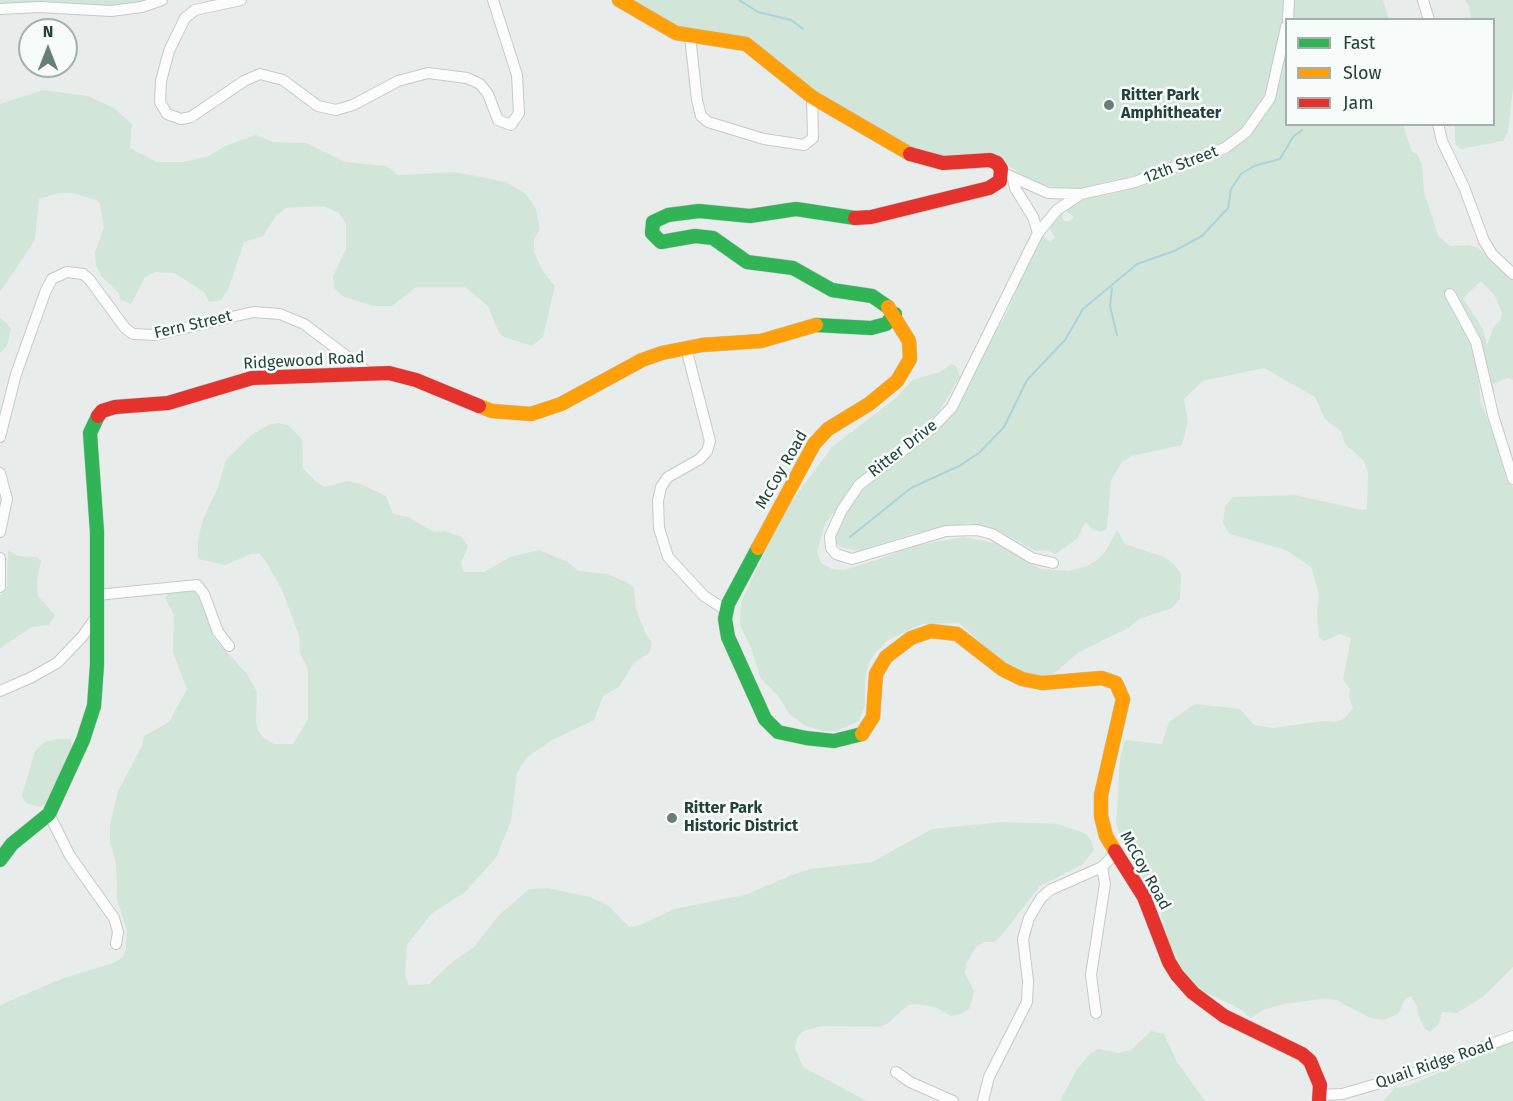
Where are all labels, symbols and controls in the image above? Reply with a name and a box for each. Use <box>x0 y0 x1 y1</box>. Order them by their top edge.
north arrow <box>18 18 78 78</box>
legend <box>1285 18 1495 126</box>
text: N <box>43 22 53 41</box>
text: Fast <box>1343 32 1375 54</box>
text: Slow <box>1343 62 1381 84</box>
place label: Ritter Park Amphitheater <box>1121 86 1221 124</box>
text: Jam <box>1343 92 1374 114</box>
marker: Ritter Park Amphitheater <box>1102 98 1116 112</box>
street label: 12th Street <box>1141 142 1221 188</box>
street label: Fern Street <box>152 307 234 343</box>
street label: Ridgewood Road <box>243 348 365 374</box>
street label: Ritter Drive <box>865 416 941 482</box>
street label: McCoy Road <box>752 428 812 512</box>
place label: Ritter Park Historic District <box>684 799 798 837</box>
marker: Ritter Park Historic District <box>665 811 679 825</box>
street label: McCoy Road <box>1116 828 1174 914</box>
street label: Quail Ridge Road <box>1373 1035 1497 1093</box>

